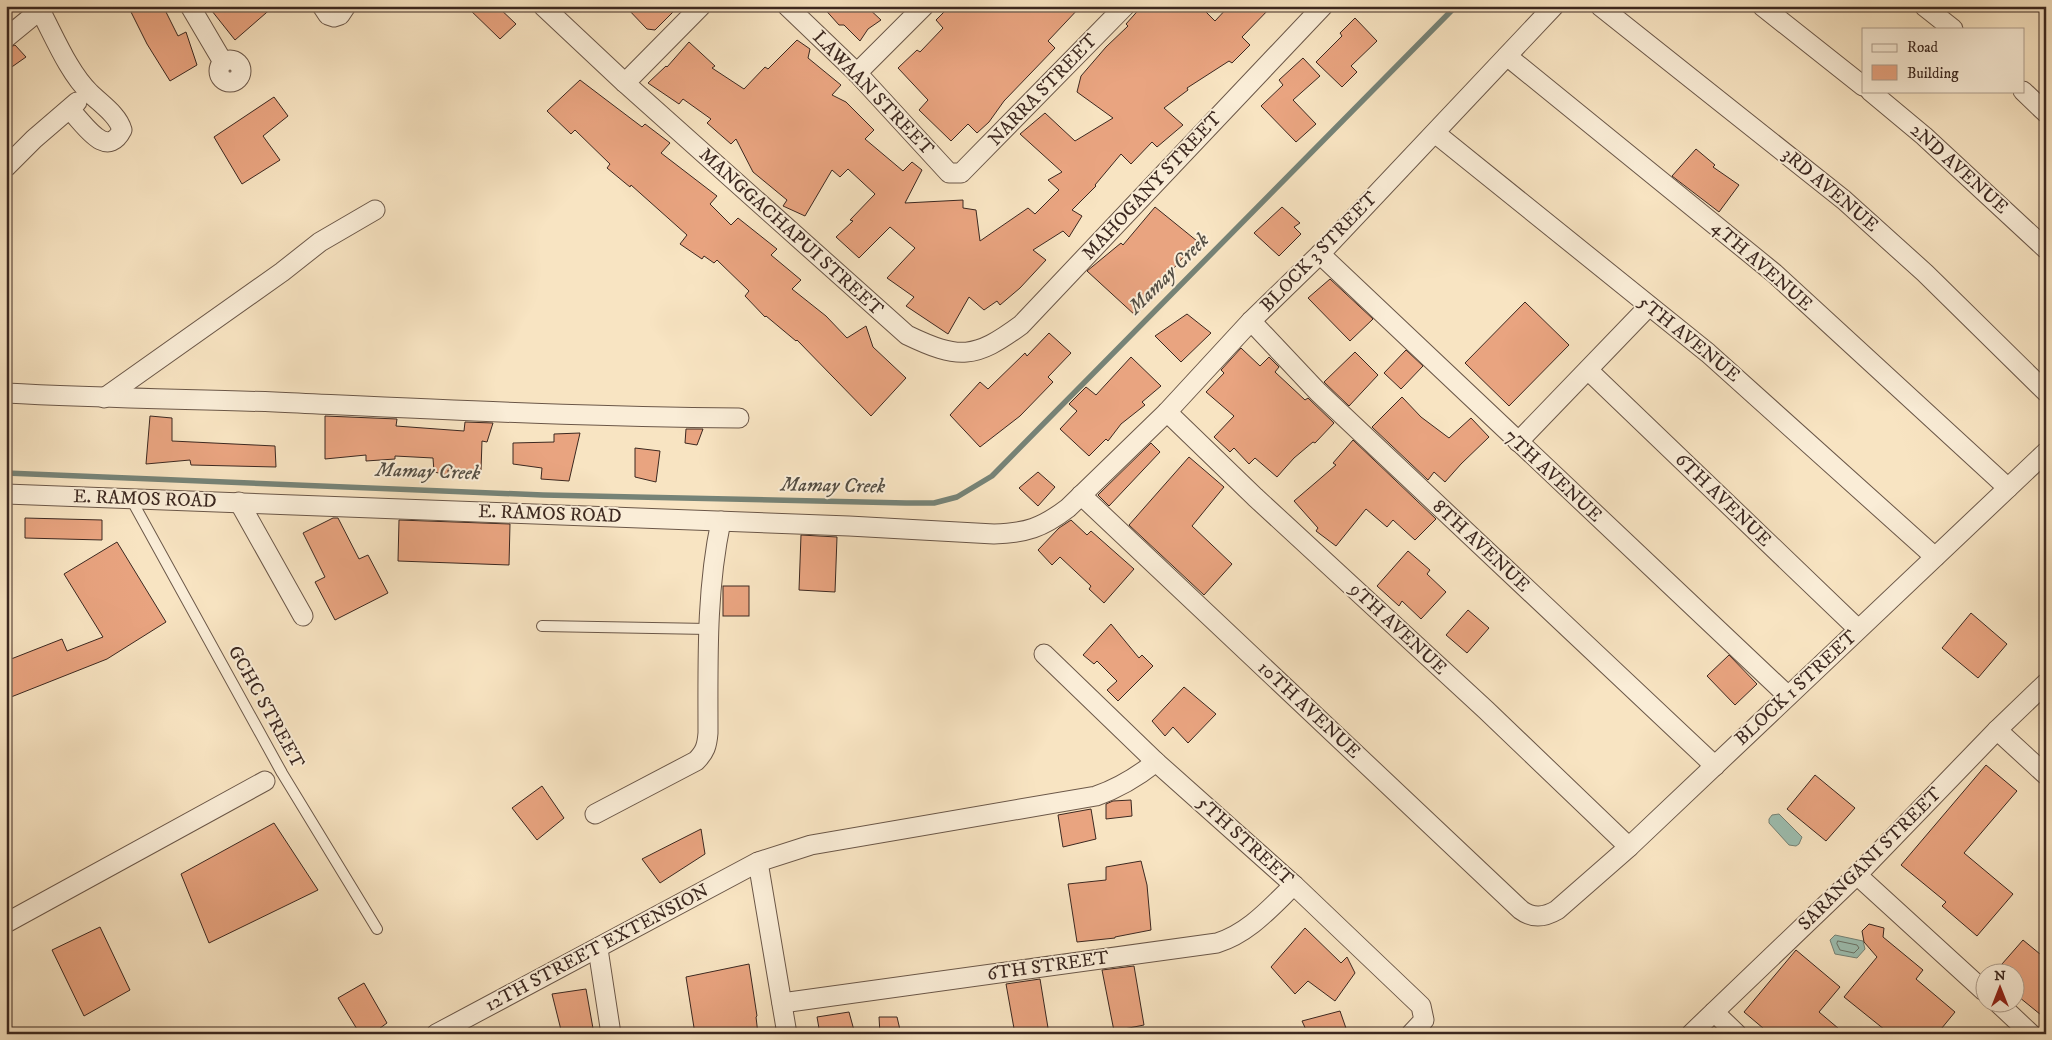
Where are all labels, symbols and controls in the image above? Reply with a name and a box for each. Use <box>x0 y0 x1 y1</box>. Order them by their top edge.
street label: LAWAAN STREET <box>808 26 939 161</box>
legend <box>1862 28 2024 92</box>
street label: NARRA STREET <box>984 29 1103 151</box>
text: Road <box>1907 38 1939 57</box>
text: Building <box>1907 64 1959 83</box>
street label: MAHOGANY STREET <box>1077 107 1227 265</box>
street label: 2ND AVENUE <box>1905 119 2013 219</box>
street label: MANGGACHAPUI STREET <box>694 143 888 321</box>
street label: 3RD AVENUE <box>1777 143 1883 237</box>
street label: BLOCK 3 STREET <box>1256 187 1383 317</box>
street label: 4TH AVENUE <box>1707 216 1817 316</box>
water label: Mamay Creek <box>1122 228 1215 321</box>
street label: 5TH AVENUE <box>1633 291 1745 387</box>
street label: 7TH AVENUE <box>1499 425 1607 527</box>
street label: 6TH AVENUE <box>1670 448 1776 552</box>
water label: Mamay Creek <box>373 458 481 486</box>
water label: Mamay Creek <box>779 473 886 499</box>
street label: E. RAMOS ROAD <box>73 485 217 513</box>
street label: 8TH AVENUE <box>1428 495 1534 597</box>
street label: E. RAMOS ROAD <box>478 500 622 528</box>
street label: 9TH AVENUE <box>1344 577 1451 680</box>
street label: BLOCK 1 STREET <box>1730 625 1862 750</box>
street label: GCHC STREET <box>223 642 309 773</box>
street label: 10TH AVENUE <box>1253 656 1365 764</box>
street label: SARANGANI STREET <box>1794 782 1947 935</box>
street label: 5TH STREET <box>1192 792 1299 891</box>
street label: 12TH STREET EXTENSION <box>481 879 713 1017</box>
street label: 6TH STREET <box>986 946 1111 986</box>
north arrow <box>1974 962 2024 1012</box>
text: N <box>1994 967 2006 985</box>

